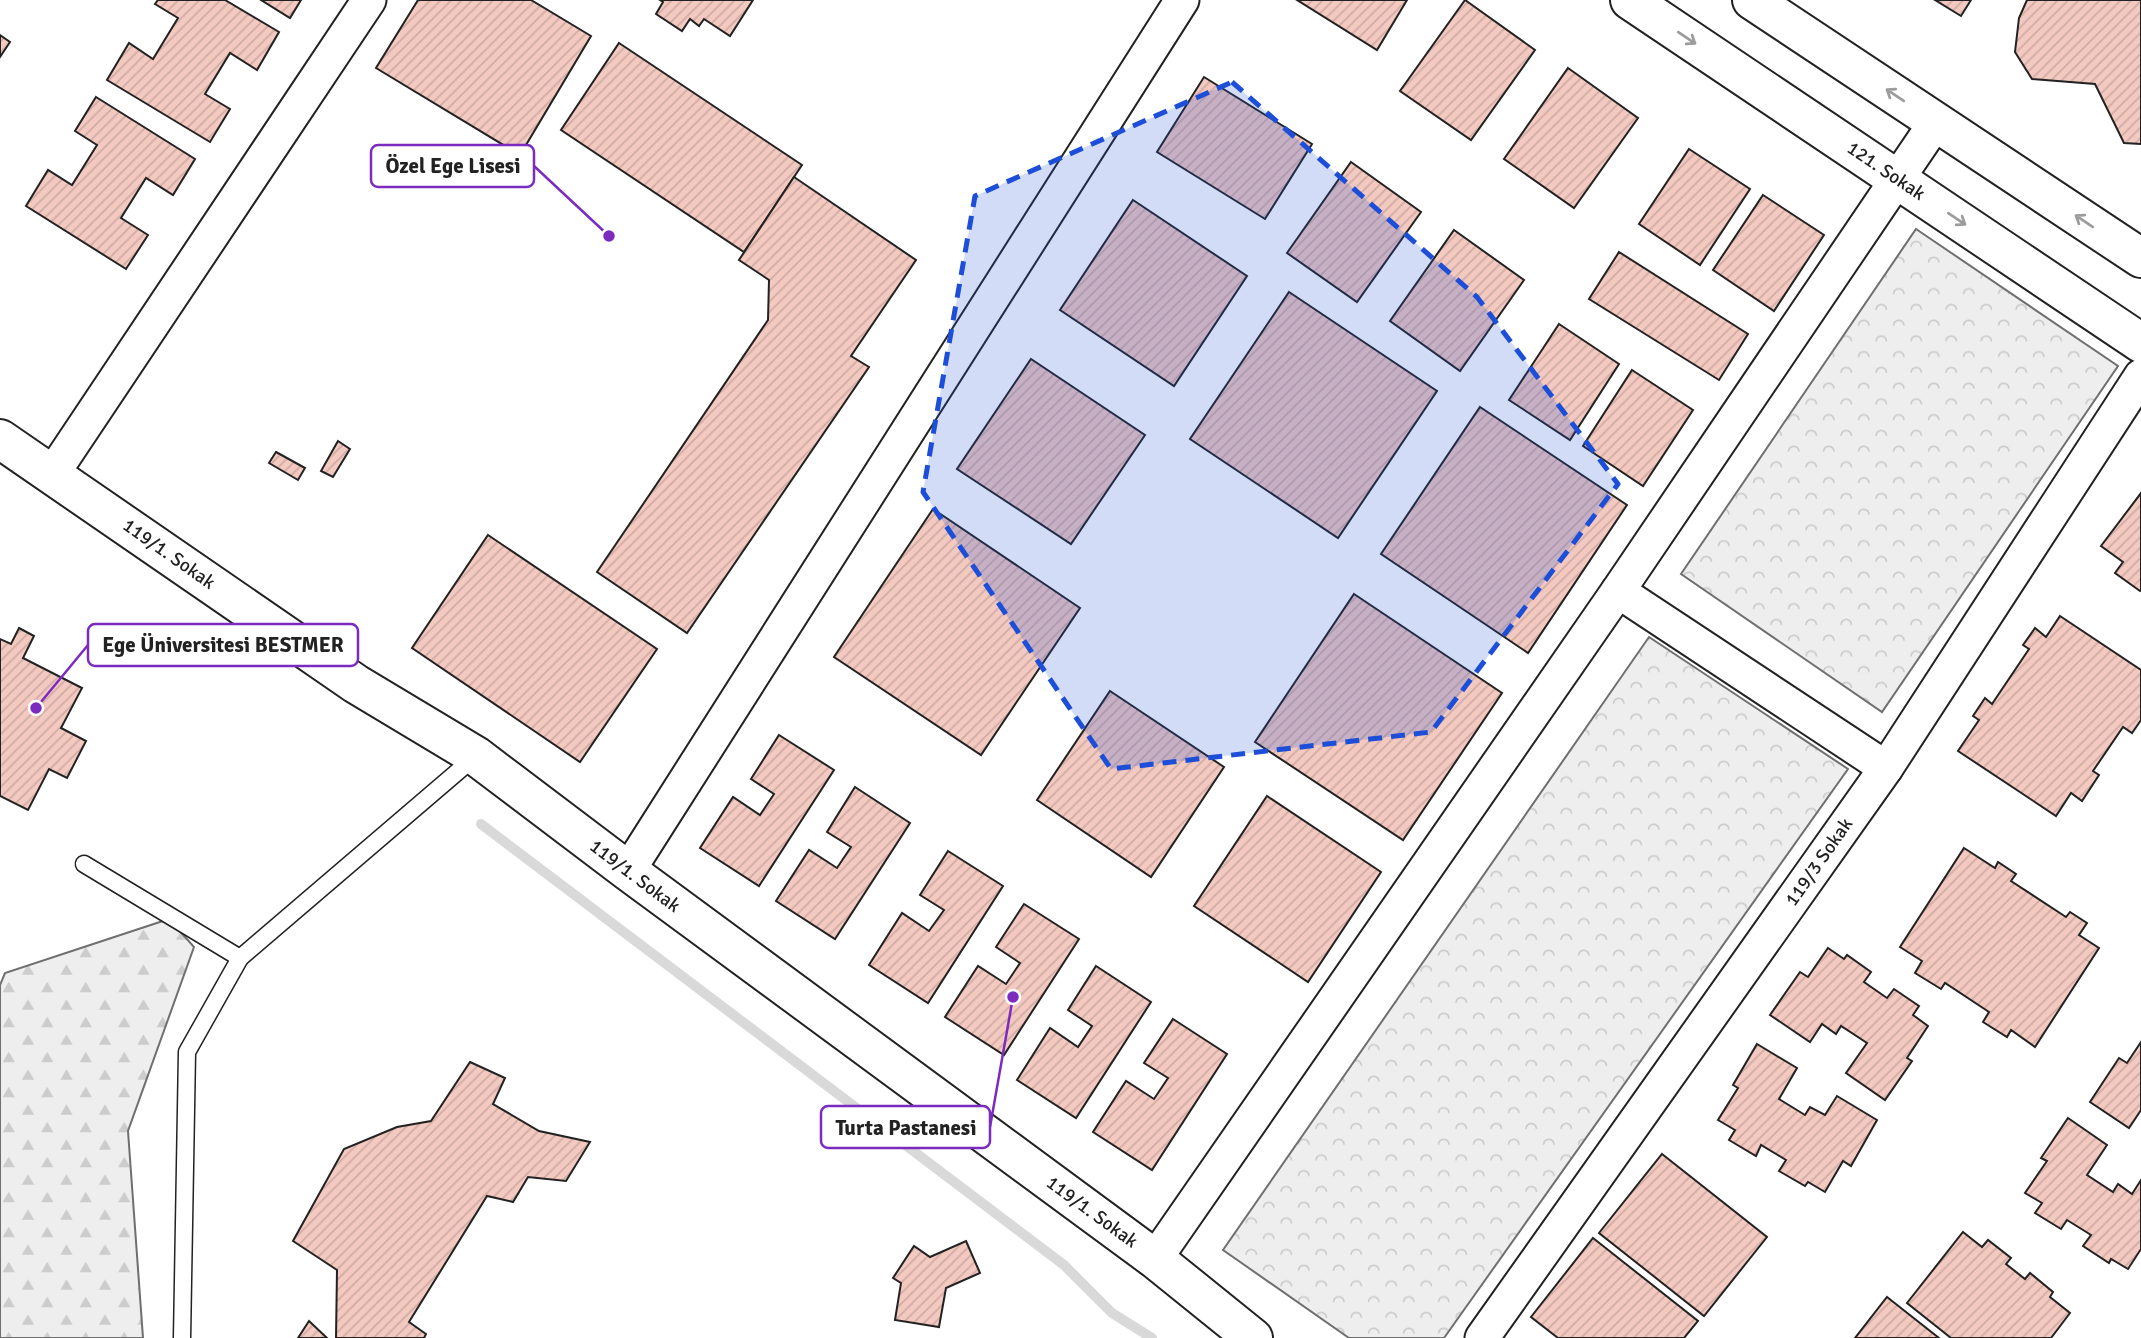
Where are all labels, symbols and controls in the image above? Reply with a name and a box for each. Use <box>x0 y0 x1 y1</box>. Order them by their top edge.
one-way arrow <box>1676 31 1696 45</box>
one-way arrow <box>1885 87 1905 101</box>
street label: 121. Sokak <box>1842 136 1930 206</box>
callout: Özel Ege Lisesi <box>371 145 534 187</box>
text: Özel Ege Lisesi <box>385 153 521 179</box>
one-way arrow <box>1947 212 1966 226</box>
one-way arrow <box>2075 213 2094 228</box>
street label: 119/1. Sokak <box>118 513 220 595</box>
callout: Ege Üniversitesi BESTMER <box>88 624 358 666</box>
text: Ege Üniversitesi BESTMER <box>102 632 344 658</box>
street label: 119/3 Sokak <box>1780 813 1858 911</box>
street label: 119/1. Sokak <box>585 834 685 918</box>
callout: Turta Pastanesi <box>821 1106 990 1148</box>
text: Turta Pastanesi <box>836 1115 977 1141</box>
street label: 119/1. Sokak <box>1042 1171 1143 1254</box>

